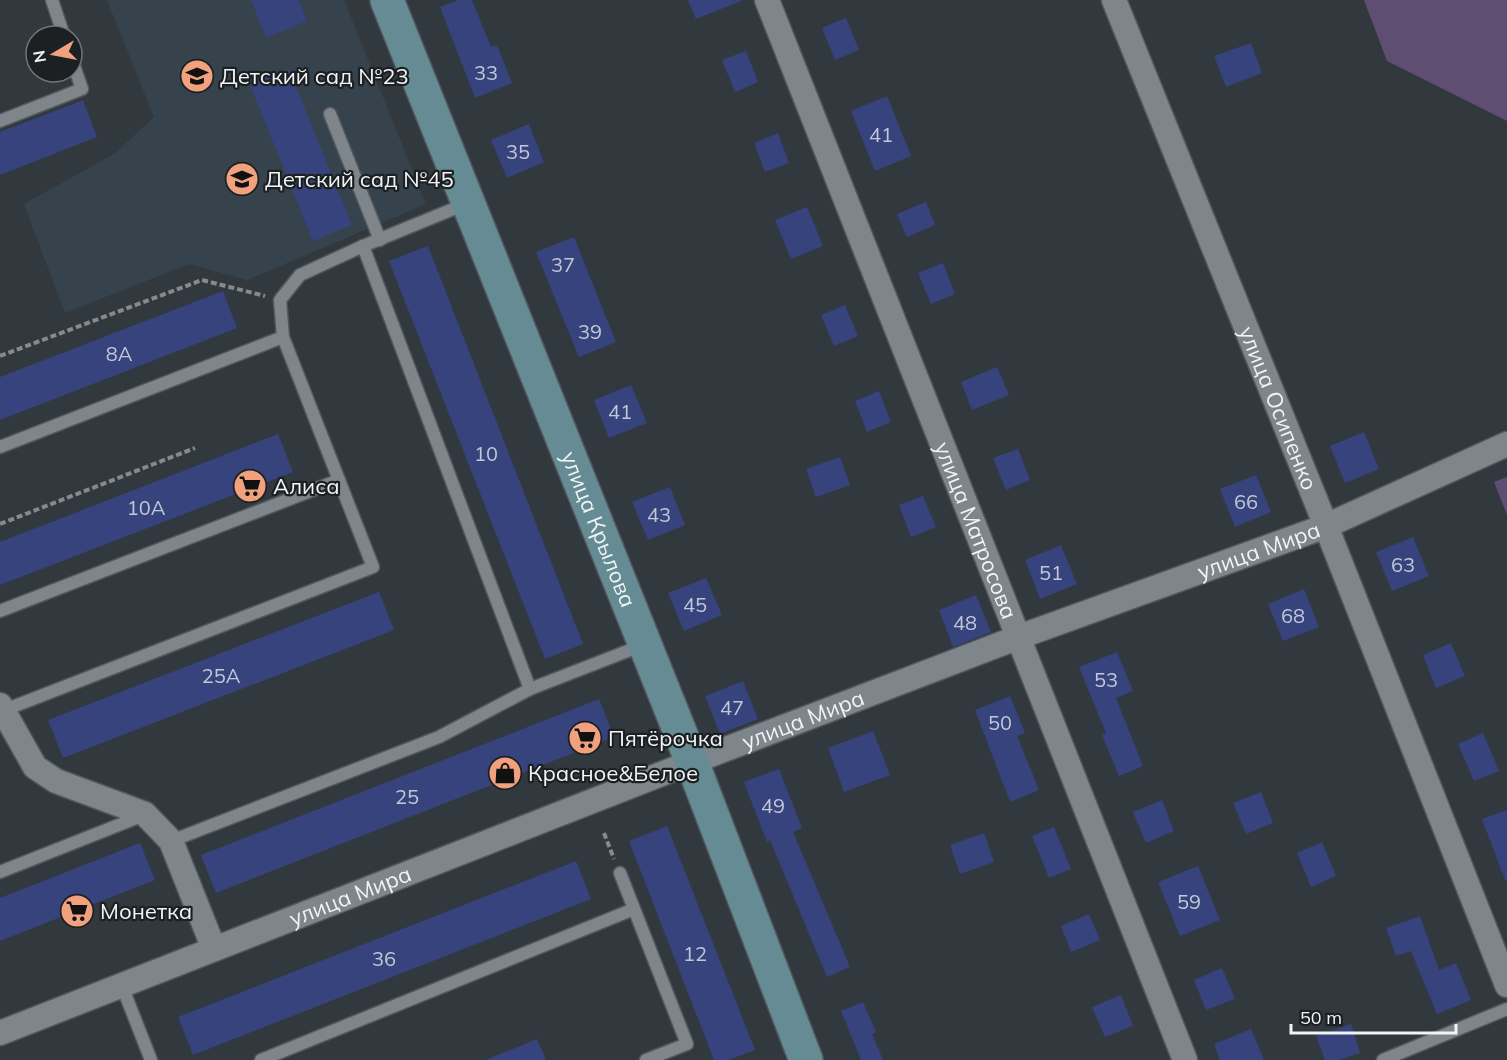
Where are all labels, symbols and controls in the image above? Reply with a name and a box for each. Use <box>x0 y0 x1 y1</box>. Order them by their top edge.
north arrow <box>24 24 84 84</box>
text: N <box>28 49 50 64</box>
school or university icon: Детский сад №23 <box>179 58 215 94</box>
house number: 33 <box>474 60 498 85</box>
place label: Детский сад №23 <box>220 62 409 90</box>
house number: 41 <box>869 122 893 147</box>
house number: 35 <box>506 139 530 164</box>
school or university icon: Детский сад №45 <box>224 161 260 197</box>
place label: Детский сад №45 <box>265 165 454 193</box>
house number: 37 <box>551 252 575 277</box>
house number: 39 <box>578 319 602 344</box>
street label: улица Осипенко <box>1233 322 1324 494</box>
house number: 8А <box>106 341 133 366</box>
house number: 41 <box>608 399 632 424</box>
street label: улица Матросова <box>929 438 1024 623</box>
house number: 10 <box>474 441 498 466</box>
street label: улица Крылова <box>555 447 643 611</box>
supermarket icon: Алиса <box>232 468 268 504</box>
place label: Алиса <box>273 472 340 500</box>
house number: 66 <box>1234 489 1258 514</box>
house number: 10А <box>127 495 166 520</box>
house number: 43 <box>647 502 671 527</box>
street label: улица Мира <box>1193 515 1324 585</box>
house number: 63 <box>1391 552 1415 577</box>
house number: 51 <box>1039 560 1063 585</box>
house number: 45 <box>683 592 707 617</box>
house number: 68 <box>1281 603 1305 628</box>
house number: 48 <box>953 610 977 635</box>
house number: 25А <box>202 663 241 688</box>
house number: 53 <box>1094 667 1118 692</box>
street label: улица Мира <box>738 684 868 756</box>
house number: 47 <box>720 695 744 720</box>
house number: 50 <box>988 710 1012 735</box>
supermarket icon: Пятёрочка <box>567 720 603 756</box>
place label: Пятёрочка <box>608 724 723 752</box>
shop icon: Красное&Белое <box>487 755 523 791</box>
place label: Красное&Белое <box>528 759 698 787</box>
house number: 25 <box>395 784 419 809</box>
house number: 49 <box>761 793 785 818</box>
street label: улица Мира <box>285 859 415 932</box>
house number: 59 <box>1177 889 1201 914</box>
supermarket icon: Монетка <box>59 893 95 929</box>
place label: Монетка <box>100 897 192 925</box>
house number: 12 <box>683 941 707 966</box>
house number: 36 <box>372 946 396 971</box>
scale bar <box>1291 997 1456 1035</box>
text: 50 m <box>1300 1006 1342 1029</box>

